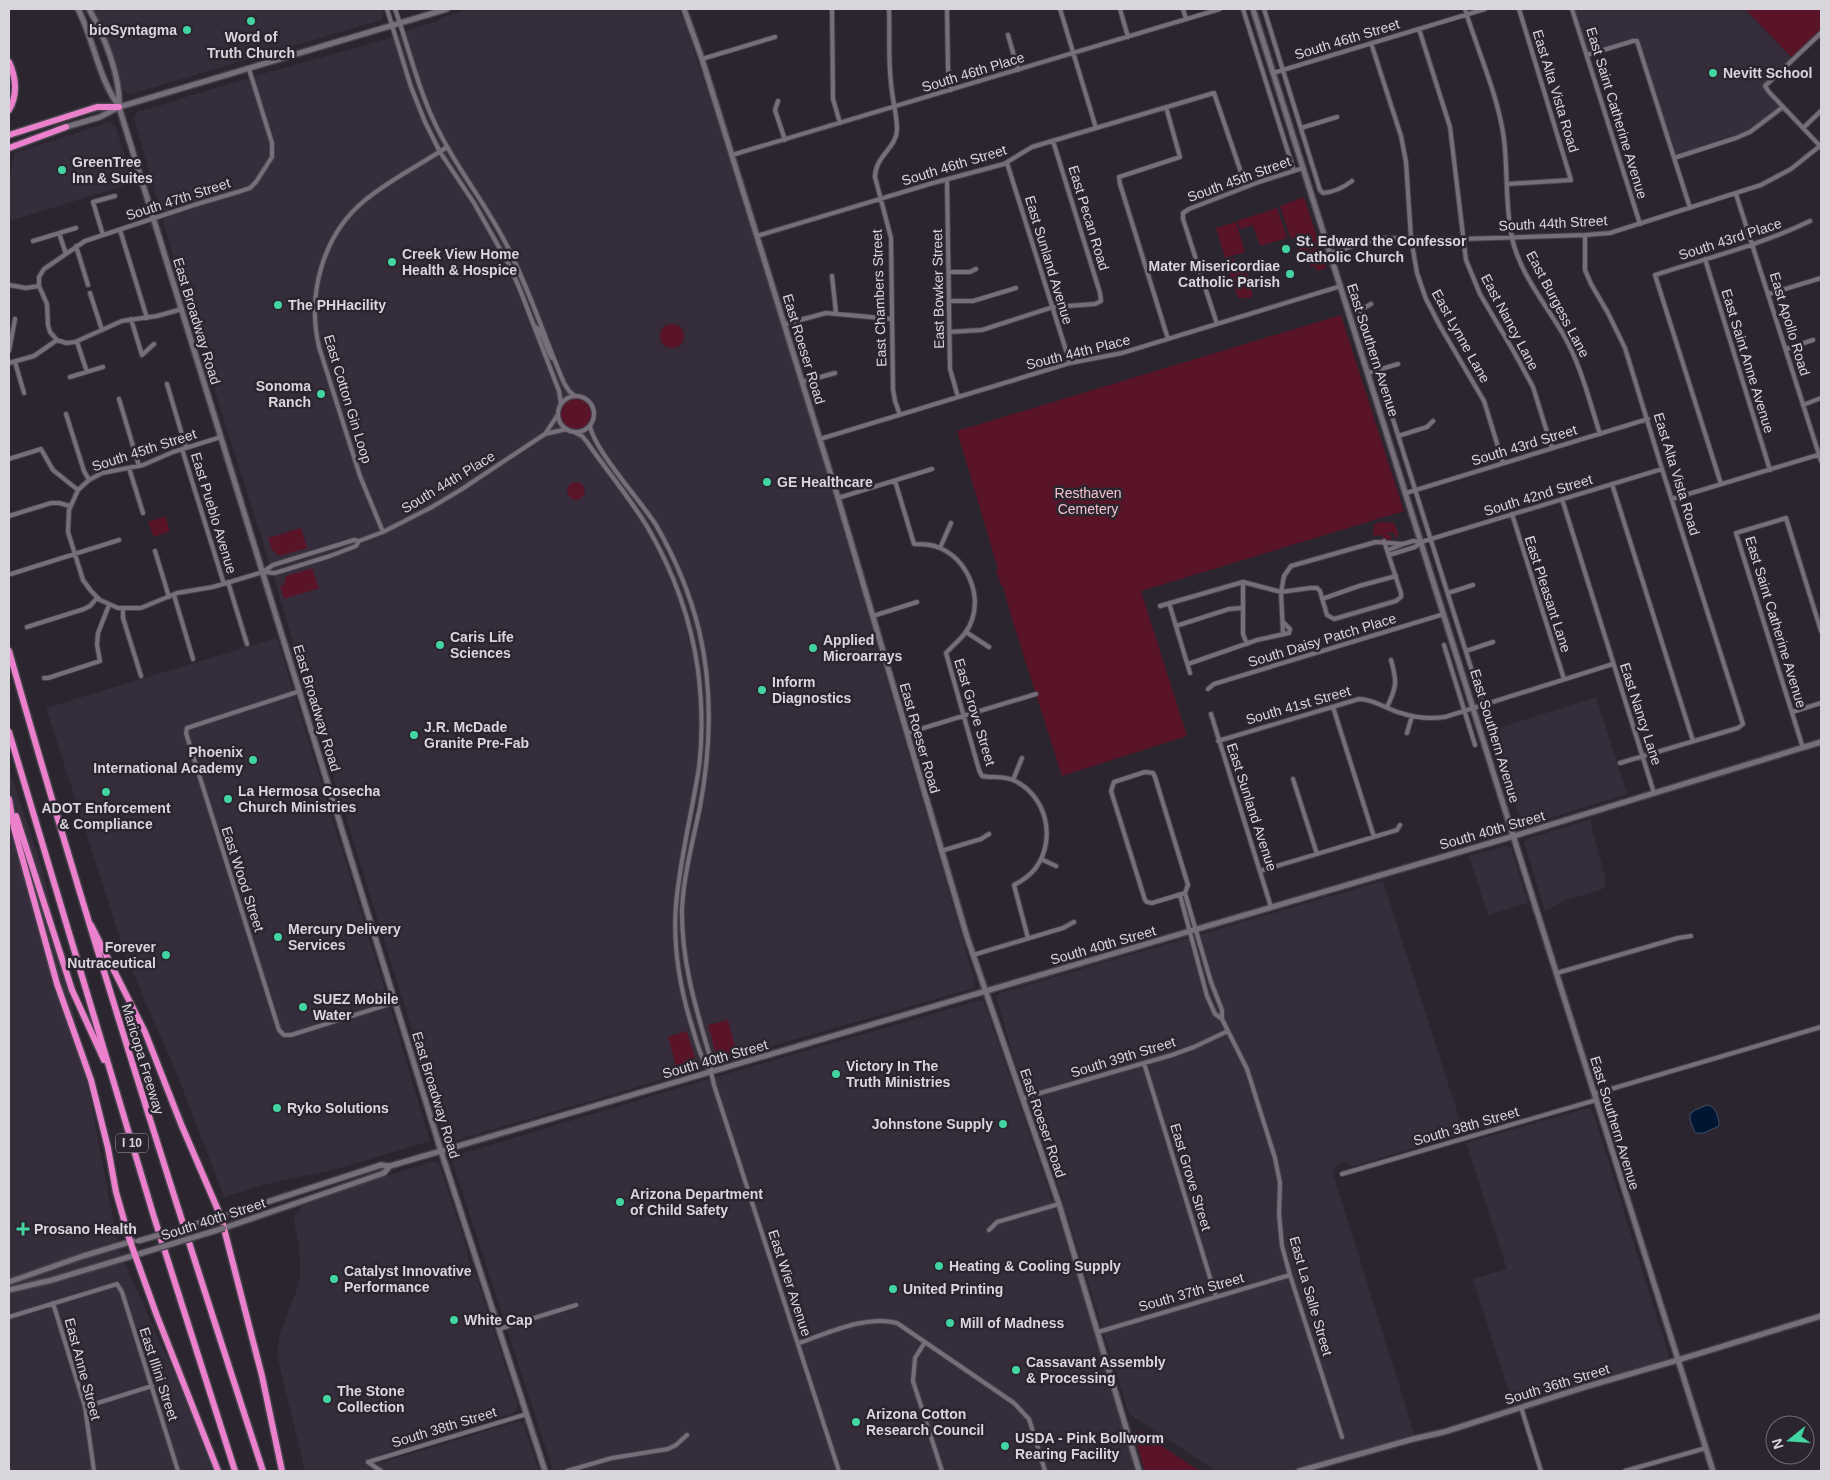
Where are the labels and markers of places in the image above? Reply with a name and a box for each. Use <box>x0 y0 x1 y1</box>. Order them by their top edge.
marker: Word of Truth Church <box>245 15 257 27</box>
place label: bioSyntagma <box>89 22 177 38</box>
marker: bioSyntagma <box>181 24 193 36</box>
place label: Word of Truth Church <box>207 29 295 61</box>
place label: Nevitt School <box>1723 65 1812 81</box>
marker: Nevitt School <box>1707 67 1719 79</box>
place label: GreenTree Inn & Suites <box>72 154 153 186</box>
marker: GreenTree Inn & Suites <box>56 164 68 176</box>
place label: St. Edward the Confessor Catholic Church <box>1296 233 1467 265</box>
marker: St. Edward the Confessor Catholic Church <box>1280 243 1292 255</box>
place label: Creek View Home Health & Hospice <box>402 246 519 278</box>
marker: Creek View Home Health & Hospice <box>386 256 398 268</box>
place label: Mater Misericordiae Catholic Parish <box>1149 258 1280 290</box>
marker: Mater Misericordiae Catholic Parish <box>1284 268 1296 280</box>
place label: The PHHacility <box>288 297 386 313</box>
marker: The PHHacility <box>272 299 284 311</box>
place label: Sonoma Ranch <box>256 378 311 410</box>
marker: Sonoma Ranch <box>315 388 327 400</box>
place label: GE Healthcare <box>777 474 873 490</box>
marker: GE Healthcare <box>761 476 773 488</box>
place label: Caris Life Sciences <box>450 629 514 661</box>
place label: Applied Microarrays <box>823 632 903 664</box>
marker: Caris Life Sciences <box>434 639 446 651</box>
marker: Applied Microarrays <box>807 642 819 654</box>
place label: Inform Diagnostics <box>772 674 852 706</box>
marker: Inform Diagnostics <box>756 684 768 696</box>
place label: J.R. McDade Granite Pre-Fab <box>424 719 529 751</box>
marker: J.R. McDade Granite Pre-Fab <box>408 729 420 741</box>
place label: Phoenix International Academy <box>93 744 243 776</box>
marker: Phoenix International Academy <box>247 754 259 766</box>
place label: La Hermosa Cosecha Church Ministries <box>238 783 381 815</box>
marker: ADOT Enforcement & Compliance <box>100 786 112 798</box>
marker: La Hermosa Cosecha Church Ministries <box>222 793 234 805</box>
place label: ADOT Enforcement & Compliance <box>41 800 171 832</box>
place label: Mercury Delivery Services <box>288 921 401 953</box>
marker: Mercury Delivery Services <box>272 931 284 943</box>
place label: Forever Nutraceutical <box>67 939 157 971</box>
marker: Forever Nutraceutical <box>160 949 172 961</box>
place label: SUEZ Mobile Water <box>313 991 399 1023</box>
marker: SUEZ Mobile Water <box>297 1001 309 1013</box>
place label: Victory In The Truth Ministries <box>846 1058 950 1090</box>
marker: Victory In The Truth Ministries <box>830 1068 842 1080</box>
place label: Ryko Solutions <box>287 1100 389 1116</box>
marker: Ryko Solutions <box>271 1102 283 1114</box>
place label: Johnstone Supply <box>872 1116 993 1132</box>
marker: Johnstone Supply <box>997 1118 1009 1130</box>
place label: Arizona Department of Child Safety <box>630 1186 763 1218</box>
marker: Arizona Department of Child Safety <box>614 1196 626 1208</box>
place label: Prosano Health <box>34 1221 137 1237</box>
marker: Prosano Health <box>16 1222 30 1236</box>
place label: Heating & Cooling Supply <box>949 1258 1121 1274</box>
marker: Heating & Cooling Supply <box>933 1260 945 1272</box>
place label: Catalyst Innovative Performance <box>344 1263 472 1295</box>
marker: Catalyst Innovative Performance <box>328 1273 340 1285</box>
place label: United Printing <box>903 1281 1003 1297</box>
marker: United Printing <box>887 1283 899 1295</box>
place label: White Cap <box>464 1312 532 1328</box>
marker: White Cap <box>448 1314 460 1326</box>
place label: Mill of Madness <box>960 1315 1064 1331</box>
marker: Mill of Madness <box>944 1317 956 1329</box>
place label: Cassavant Assembly & Processing <box>1026 1354 1166 1386</box>
marker: Cassavant Assembly & Processing <box>1010 1364 1022 1376</box>
place label: The Stone Collection <box>337 1383 405 1415</box>
marker: The Stone Collection <box>321 1393 333 1405</box>
place label: Arizona Cotton Research Council <box>866 1406 984 1438</box>
marker: Arizona Cotton Research Council <box>850 1416 862 1428</box>
place label: USDA - Pink Bollworm Rearing Facility <box>1015 1430 1164 1462</box>
marker: USDA - Pink Bollworm Rearing Facility <box>999 1440 1011 1452</box>

